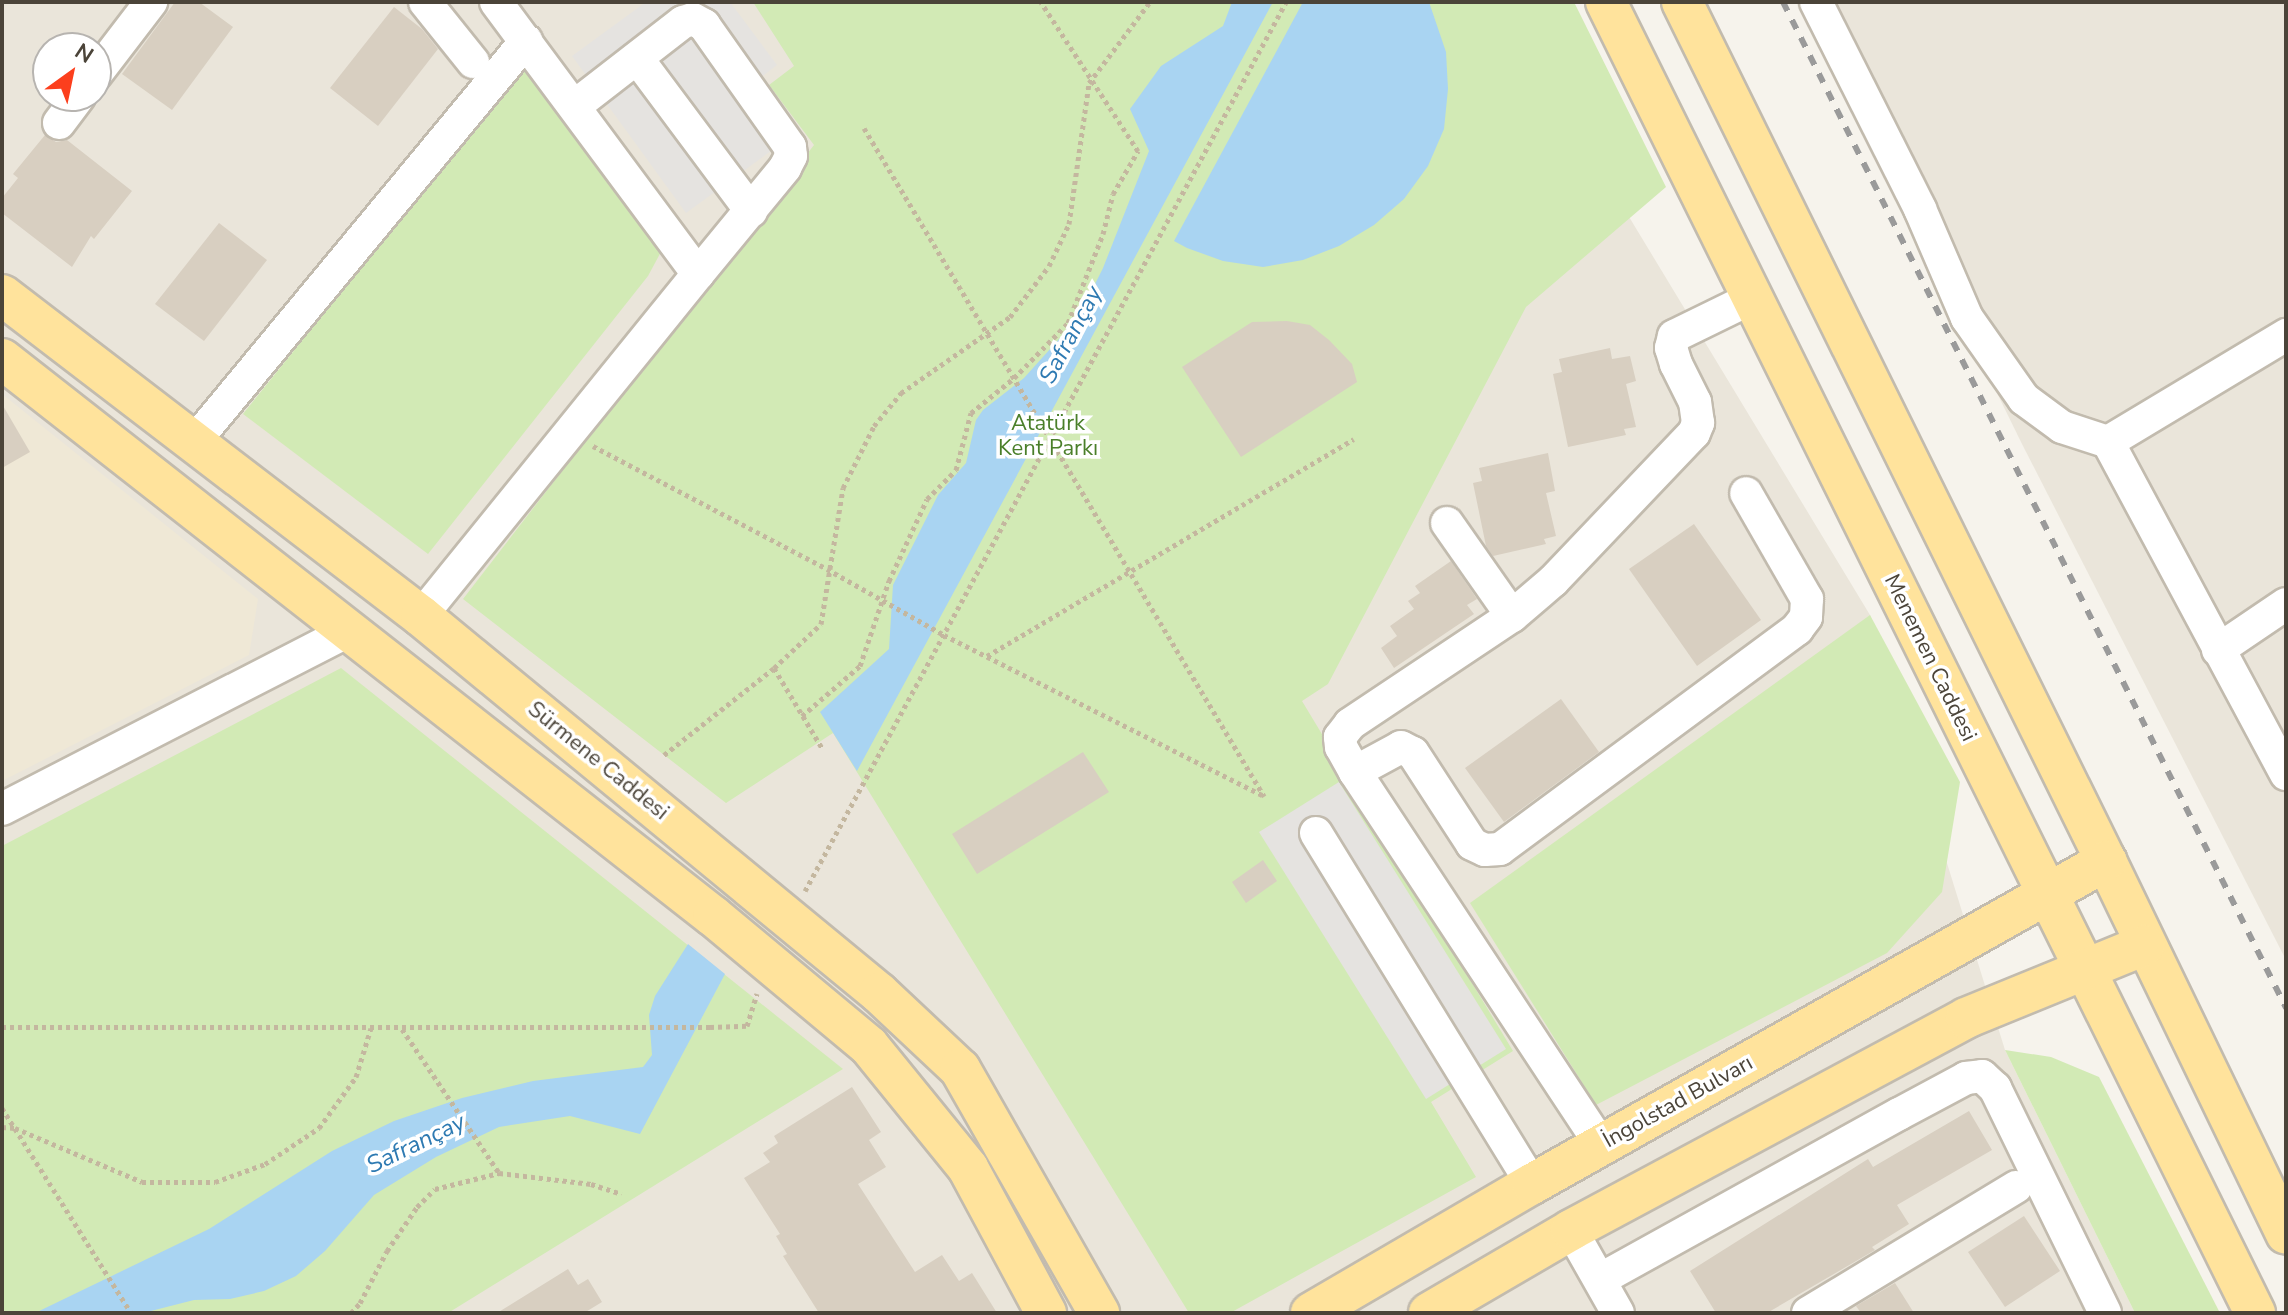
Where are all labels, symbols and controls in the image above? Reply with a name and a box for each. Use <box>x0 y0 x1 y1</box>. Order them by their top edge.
north arrow <box>32 32 112 112</box>
text: N <box>69 36 99 71</box>
water label: Safrançay <box>1033 281 1109 389</box>
park label: Atatürk Kent Parkı <box>998 410 1098 462</box>
street label: Menemen Caddesi <box>1878 570 1982 746</box>
street label: Sürmene Caddesi <box>522 696 674 826</box>
street label: İngolstad Bulvarı <box>1598 1050 1758 1154</box>
water label: Safrançay <box>362 1108 470 1180</box>

